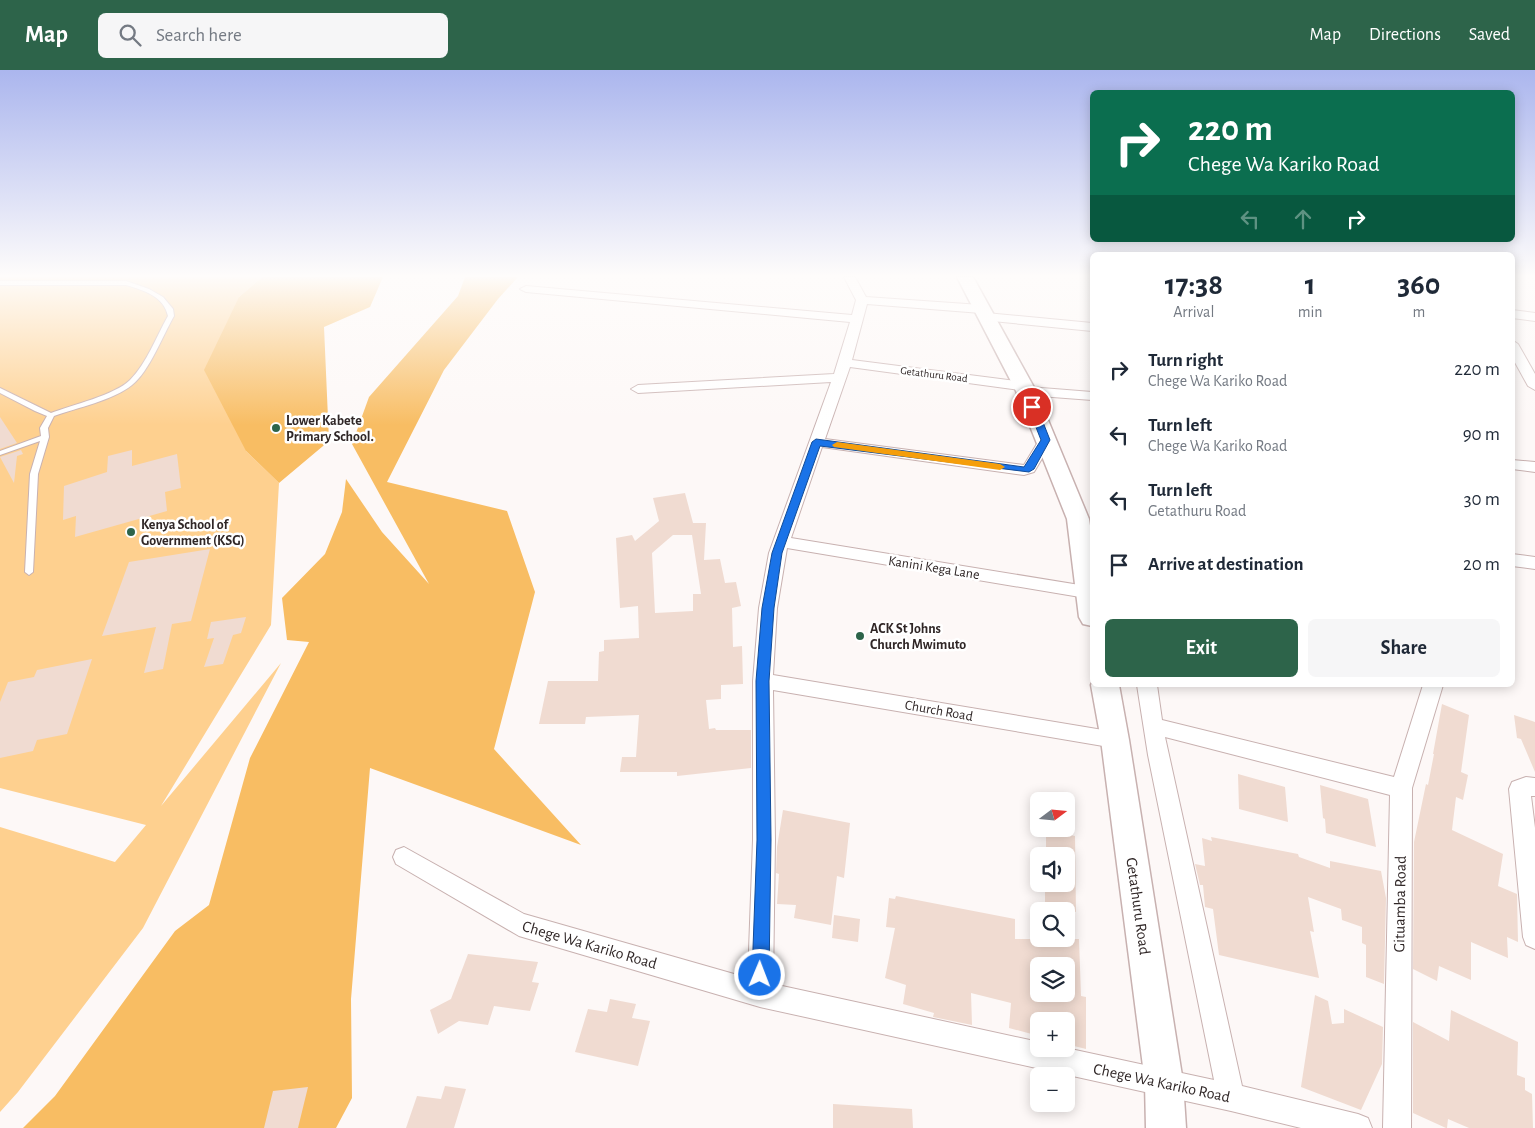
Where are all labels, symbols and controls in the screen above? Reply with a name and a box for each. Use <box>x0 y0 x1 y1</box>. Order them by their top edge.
search box <box>98 13 448 58</box>
icon: search <box>116 21 144 49</box>
text: Map <box>25 23 68 47</box>
text: Search here <box>156 26 242 45</box>
text: Map <box>1310 26 1341 44</box>
text: Directions <box>1369 26 1441 44</box>
text: Saved <box>1469 26 1510 44</box>
icon: right <box>1105 110 1170 175</box>
text: 220 m <box>1188 112 1273 147</box>
text: Chege Wa Kariko Road <box>1188 153 1380 175</box>
icon: left <box>1236 205 1264 233</box>
icon: ahead <box>1289 205 1317 233</box>
icon: right <box>1342 205 1370 233</box>
text: 17:38 <box>1165 270 1223 300</box>
text: 1 <box>1305 270 1316 300</box>
text: 360 <box>1397 270 1440 300</box>
text: Arrival <box>1173 304 1214 320</box>
text: min <box>1298 304 1323 320</box>
text: m <box>1412 304 1425 320</box>
text: Turn right <box>1148 351 1223 370</box>
icon: right <box>1105 356 1133 384</box>
text: 220 m <box>1454 360 1500 379</box>
street label: Getathuru Road <box>900 365 968 384</box>
text: Chege Wa Kariko Road <box>1148 373 1287 389</box>
pin <box>1011 386 1053 428</box>
icon: arrive <box>1018 393 1046 421</box>
place label: Lower Kabete Primary School. <box>286 414 374 444</box>
text: Turn left <box>1148 416 1212 435</box>
icon: left <box>1105 421 1133 449</box>
marker: Lower Kabete Primary School. <box>270 422 282 434</box>
text: 90 m <box>1463 425 1500 444</box>
text: Chege Wa Kariko Road <box>1148 438 1287 454</box>
text: Turn left <box>1148 481 1212 500</box>
icon: left <box>1105 486 1133 514</box>
text: 30 m <box>1464 490 1500 509</box>
text: Getathuru Road <box>1148 503 1246 519</box>
place label: Kenya School of Government (KSG) <box>141 518 245 548</box>
marker: Kenya School of Government (KSG) <box>125 526 137 538</box>
icon: arrive <box>1105 551 1133 579</box>
street label: Kanini Kega Lane <box>887 554 981 582</box>
text: Arrive at destination <box>1148 555 1304 574</box>
text: 20 m <box>1463 555 1500 574</box>
button: Exit <box>1105 619 1298 677</box>
button: Share <box>1308 619 1500 677</box>
place label: ACK St Johns Church Mwimuto <box>870 622 966 652</box>
marker: ACK St Johns Church Mwimuto <box>854 630 866 642</box>
street label: Church Road <box>904 698 974 724</box>
north arrow <box>1030 792 1075 838</box>
map controls <box>1030 792 1075 1112</box>
button: sound <box>1030 847 1075 892</box>
street label: Gituamba Road <box>1391 855 1409 953</box>
street label: Getathuru Road <box>1123 856 1153 956</box>
button: search <box>1030 902 1075 947</box>
street label: Chege Wa Kariko Road <box>521 918 659 972</box>
position arrow <box>733 948 785 1000</box>
button: layers <box>1030 957 1075 1002</box>
button: + <box>1030 1012 1075 1057</box>
street label: Chege Wa Kariko Road <box>1092 1061 1232 1105</box>
button: − <box>1030 1067 1075 1112</box>

